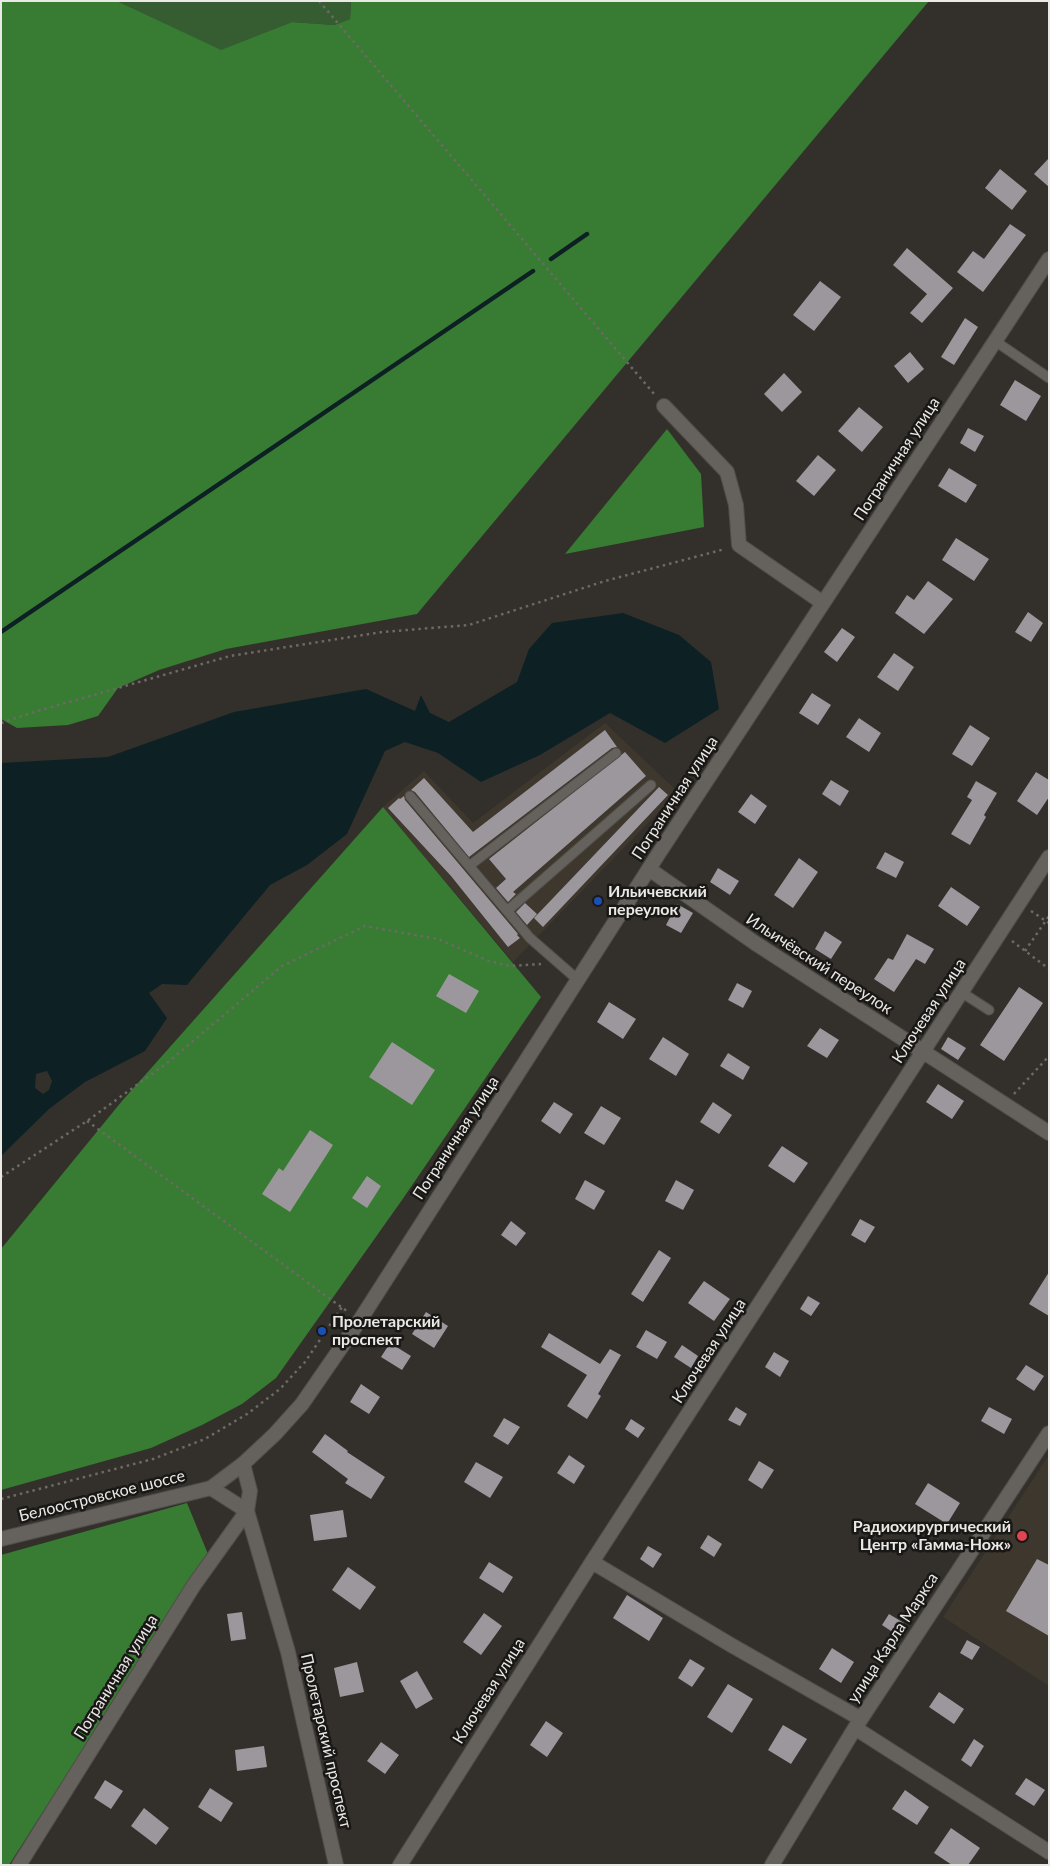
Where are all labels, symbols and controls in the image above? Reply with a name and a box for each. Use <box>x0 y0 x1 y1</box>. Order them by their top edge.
street label: Пограничная улица <box>850 394 944 524</box>
street label: Пограничная улица <box>628 733 722 863</box>
place label: Ильичевский переулок <box>608 882 707 920</box>
marker: Ильичевский переулок <box>592 895 604 907</box>
street label: Ильичёвский переулок <box>742 910 896 1018</box>
street label: Ключевая улица <box>888 955 970 1067</box>
street label: Пограничная улица <box>409 1073 503 1203</box>
street label: Ключевая улица <box>668 1295 750 1407</box>
place label: Пролетарский проспект <box>332 1312 440 1350</box>
marker: Пролетарский проспект <box>316 1325 328 1337</box>
street label: Белоостровское шоссе <box>17 1466 187 1526</box>
place label: Радиохирургический Центр «Гамма-Нож» <box>853 1517 1011 1555</box>
marker: Радиохирургический Центр «Гамма-Нож» <box>1015 1529 1029 1543</box>
street label: улица Карла Маркса <box>844 1569 942 1707</box>
street label: Пограничная улица <box>70 1611 162 1743</box>
street label: Ключевая улица <box>449 1635 529 1747</box>
street label: Пролетарский проспект <box>297 1652 355 1830</box>

